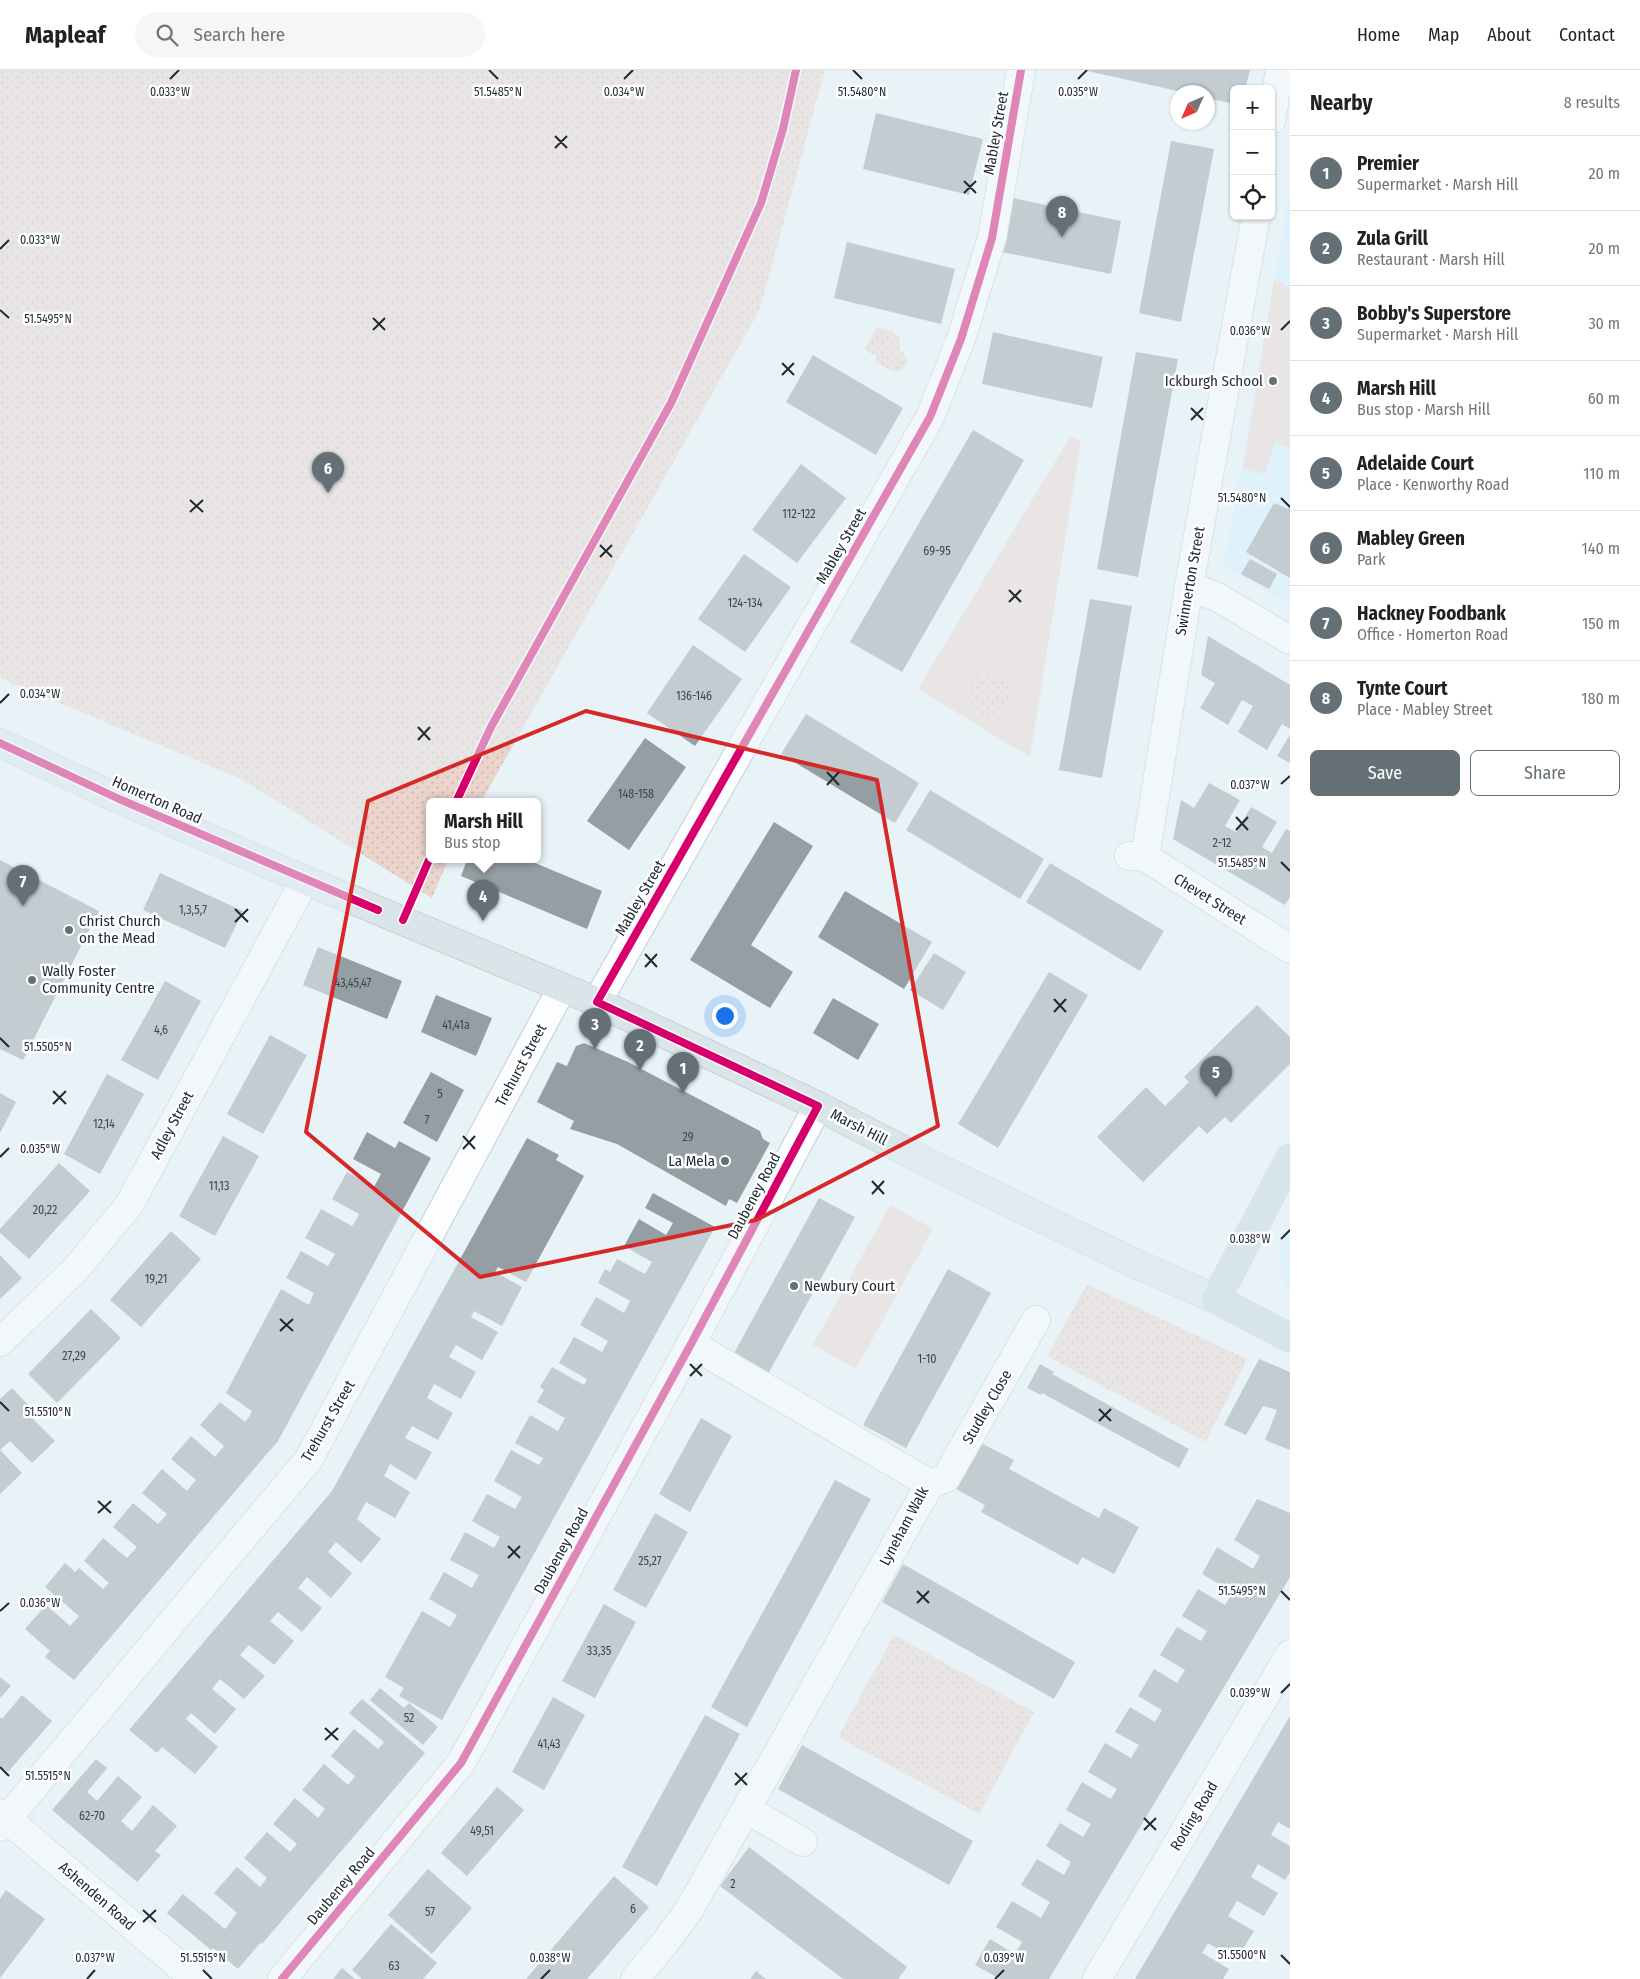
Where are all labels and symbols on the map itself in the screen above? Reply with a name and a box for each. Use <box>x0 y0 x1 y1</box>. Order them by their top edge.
text: 0.033°W <box>150 85 190 99</box>
text: 51.5485°N <box>474 85 522 99</box>
text: 0.034°W <box>604 85 644 99</box>
text: 51.5480°N <box>838 85 886 99</box>
text: 0.035°W <box>1058 85 1098 99</box>
north arrow <box>1170 85 1215 130</box>
street label: Mabley Street <box>980 90 1012 176</box>
pin: 8 <box>1046 196 1078 237</box>
text: 0.033°W <box>20 233 60 247</box>
text: 51.5495°N <box>24 312 72 326</box>
text: 0.036°W <box>1230 324 1270 338</box>
place label: Ickburgh School <box>1165 372 1263 390</box>
marker: Ickburgh School <box>1267 375 1279 387</box>
pin: 6 <box>312 452 344 493</box>
text: 51.5480°N <box>1218 491 1266 505</box>
street label: Mabley Street <box>812 505 870 587</box>
house number: 112-122 <box>782 507 816 521</box>
street label: Swinnerton Street <box>1172 525 1208 637</box>
house number: 69-95 <box>923 544 951 558</box>
house number: 124-134 <box>728 596 763 610</box>
text: 0.034°W <box>20 687 60 701</box>
house number: 136-146 <box>676 689 712 703</box>
street label: Homerton Road <box>109 772 205 828</box>
text: 0.037°W <box>1230 778 1270 792</box>
house number: 148-158 <box>618 787 654 801</box>
house number: 2-12 <box>1213 836 1231 850</box>
text: 51.5485°N <box>1218 856 1266 870</box>
street label: Mabley Street <box>611 857 669 939</box>
pin: 7 <box>7 865 39 906</box>
street label: Chevet Street <box>1170 870 1250 928</box>
pin: 4 <box>467 880 499 921</box>
house number: 1,3,5,7 <box>179 903 207 917</box>
place label: Christ Church on the Mead <box>79 912 161 947</box>
marker: Christ Church on the Mead <box>63 924 75 936</box>
place label: Wally Foster Community Centre <box>42 962 155 997</box>
marker: Wally Foster Community Centre <box>26 974 38 986</box>
house number: 43,45,47 <box>335 976 372 990</box>
your location <box>712 1003 738 1029</box>
pin: 3 <box>579 1008 611 1049</box>
house number: 41,41a <box>442 1018 470 1032</box>
street label: Trehurst Street <box>492 1020 550 1109</box>
house number: 4,6 <box>154 1023 168 1037</box>
pin: 2 <box>624 1029 656 1070</box>
text: 51.5505°N <box>24 1040 72 1054</box>
pin: 1 <box>667 1052 699 1093</box>
pin: 5 <box>1200 1056 1232 1097</box>
house number: 5 <box>437 1087 443 1101</box>
street label: Adley Street <box>147 1088 197 1162</box>
street label: Marsh Hill <box>827 1105 891 1149</box>
house number: 7 <box>425 1113 430 1127</box>
house number: 12,14 <box>93 1117 115 1131</box>
house number: 29 <box>682 1130 694 1144</box>
text: 0.035°W <box>20 1142 60 1156</box>
street label: Daubeney Road <box>724 1150 784 1242</box>
place label: La Mela <box>668 1152 715 1170</box>
marker: La Mela <box>719 1155 731 1167</box>
house number: 11,13 <box>209 1179 229 1193</box>
house number: 20,22 <box>33 1203 57 1217</box>
text: 0.038°W <box>1230 1232 1270 1246</box>
house number: 19,21 <box>145 1272 167 1286</box>
place label: Newbury Court <box>804 1277 895 1295</box>
marker: Newbury Court <box>788 1280 800 1292</box>
house number: 27,29 <box>62 1349 86 1363</box>
house number: 1-10 <box>917 1352 937 1366</box>
street label: Studley Close <box>959 1367 1015 1447</box>
street label: Trehurst Street <box>297 1377 359 1465</box>
text: 51.5510°N <box>25 1405 71 1419</box>
street label: Lyneham Walk <box>876 1483 932 1569</box>
street label: Daubeney Road <box>530 1505 592 1597</box>
house number: 25,27 <box>638 1554 662 1568</box>
text: 51.5495°N <box>1218 1584 1266 1598</box>
text: 0.036°W <box>20 1596 60 1610</box>
house number: 33,35 <box>587 1644 612 1658</box>
text: 0.039°W <box>1230 1686 1270 1700</box>
house number: 52 <box>404 1711 414 1725</box>
house number: 41,43 <box>538 1737 561 1751</box>
text: 51.5515°N <box>25 1769 71 1783</box>
street label: Roding Road <box>1166 1778 1222 1854</box>
house number: 62-70 <box>79 1809 105 1823</box>
house number: 49,51 <box>470 1824 494 1838</box>
street label: Daubeney Road <box>303 1844 379 1928</box>
street label: Ashenden Road <box>55 1858 139 1934</box>
house number: 2 <box>730 1877 736 1891</box>
house number: 6 <box>630 1902 636 1916</box>
house number: 57 <box>425 1905 435 1919</box>
text: 51.5500°N <box>1218 1948 1266 1962</box>
text: 0.037°W <box>75 1951 115 1965</box>
text: 51.5515°N <box>180 1951 226 1965</box>
text: 0.038°W <box>530 1951 570 1965</box>
text: 0.039°W <box>984 1951 1024 1965</box>
house number: 63 <box>388 1959 400 1973</box>

